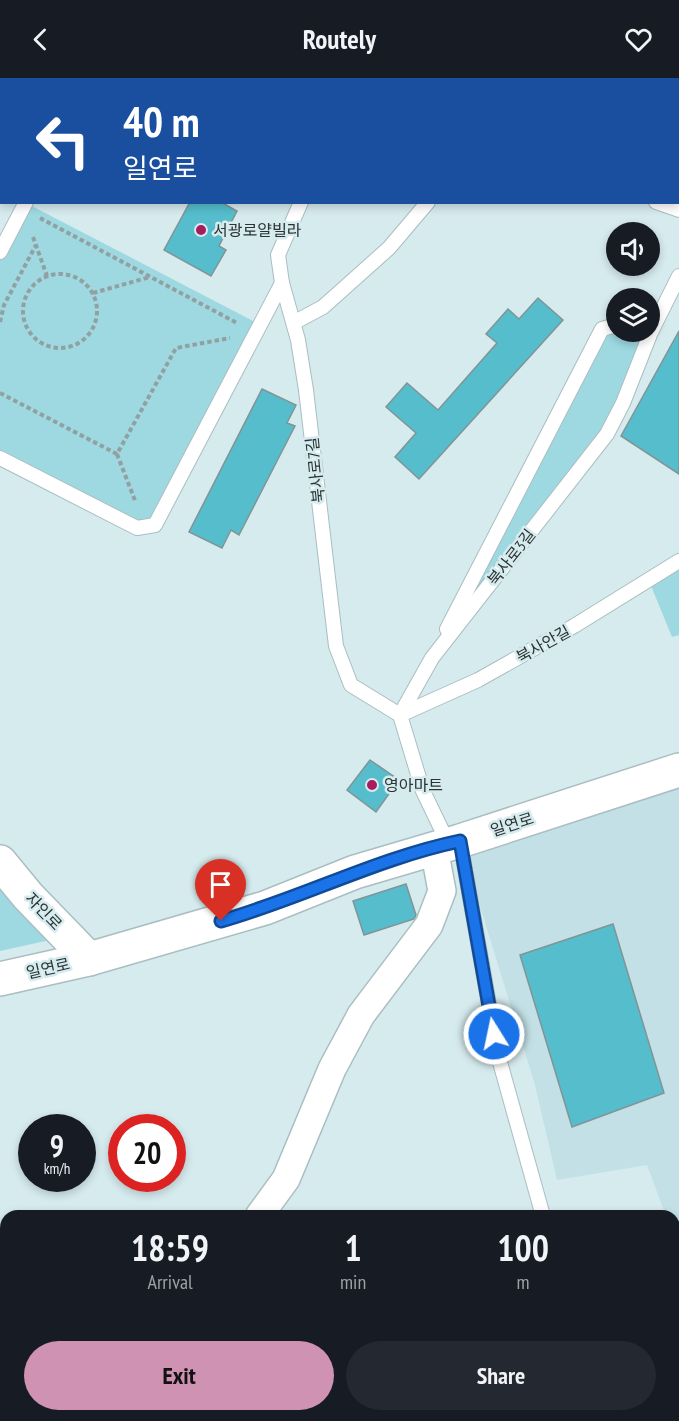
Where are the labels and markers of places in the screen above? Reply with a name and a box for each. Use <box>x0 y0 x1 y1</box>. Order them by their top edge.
place label: 서광로얄빌라 <box>213 220 302 240</box>
marker: 서광로얄빌라 <box>194 223 208 237</box>
place label: 영아마트 <box>384 775 443 795</box>
marker: 영아마트 <box>365 778 379 792</box>
pin <box>195 859 246 921</box>

